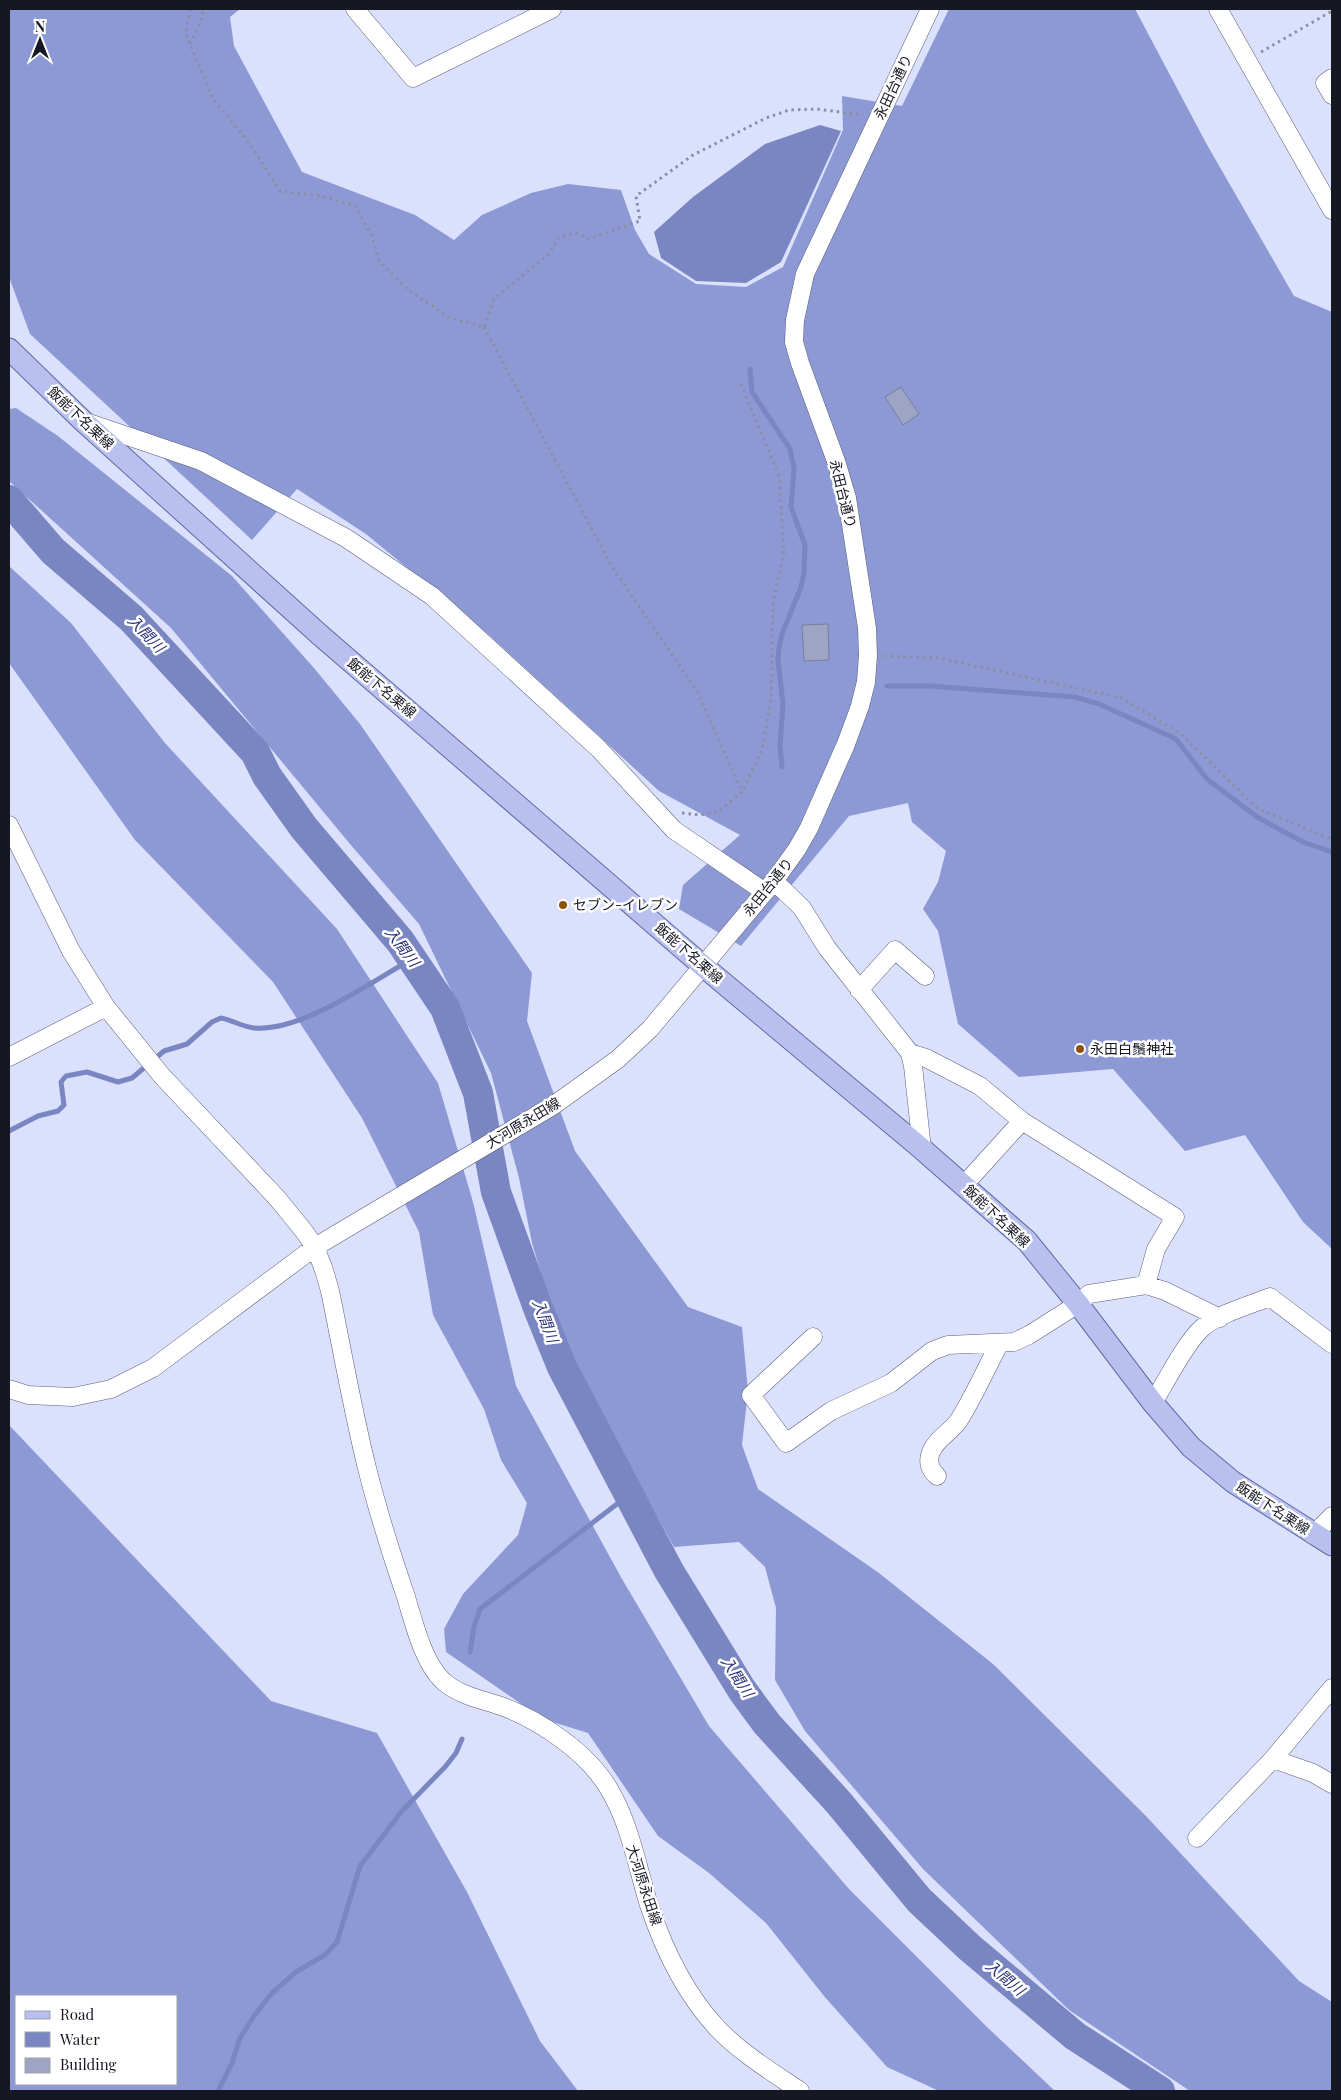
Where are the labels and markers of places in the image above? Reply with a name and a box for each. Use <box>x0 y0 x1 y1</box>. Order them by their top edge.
place label: セブン-イレブン <box>573 895 678 914</box>
marker: セブン-イレブン <box>557 899 569 911</box>
place label: 永田白鬚神社 <box>1090 1039 1174 1058</box>
marker: 永田白鬚神社 <box>1074 1043 1086 1055</box>

